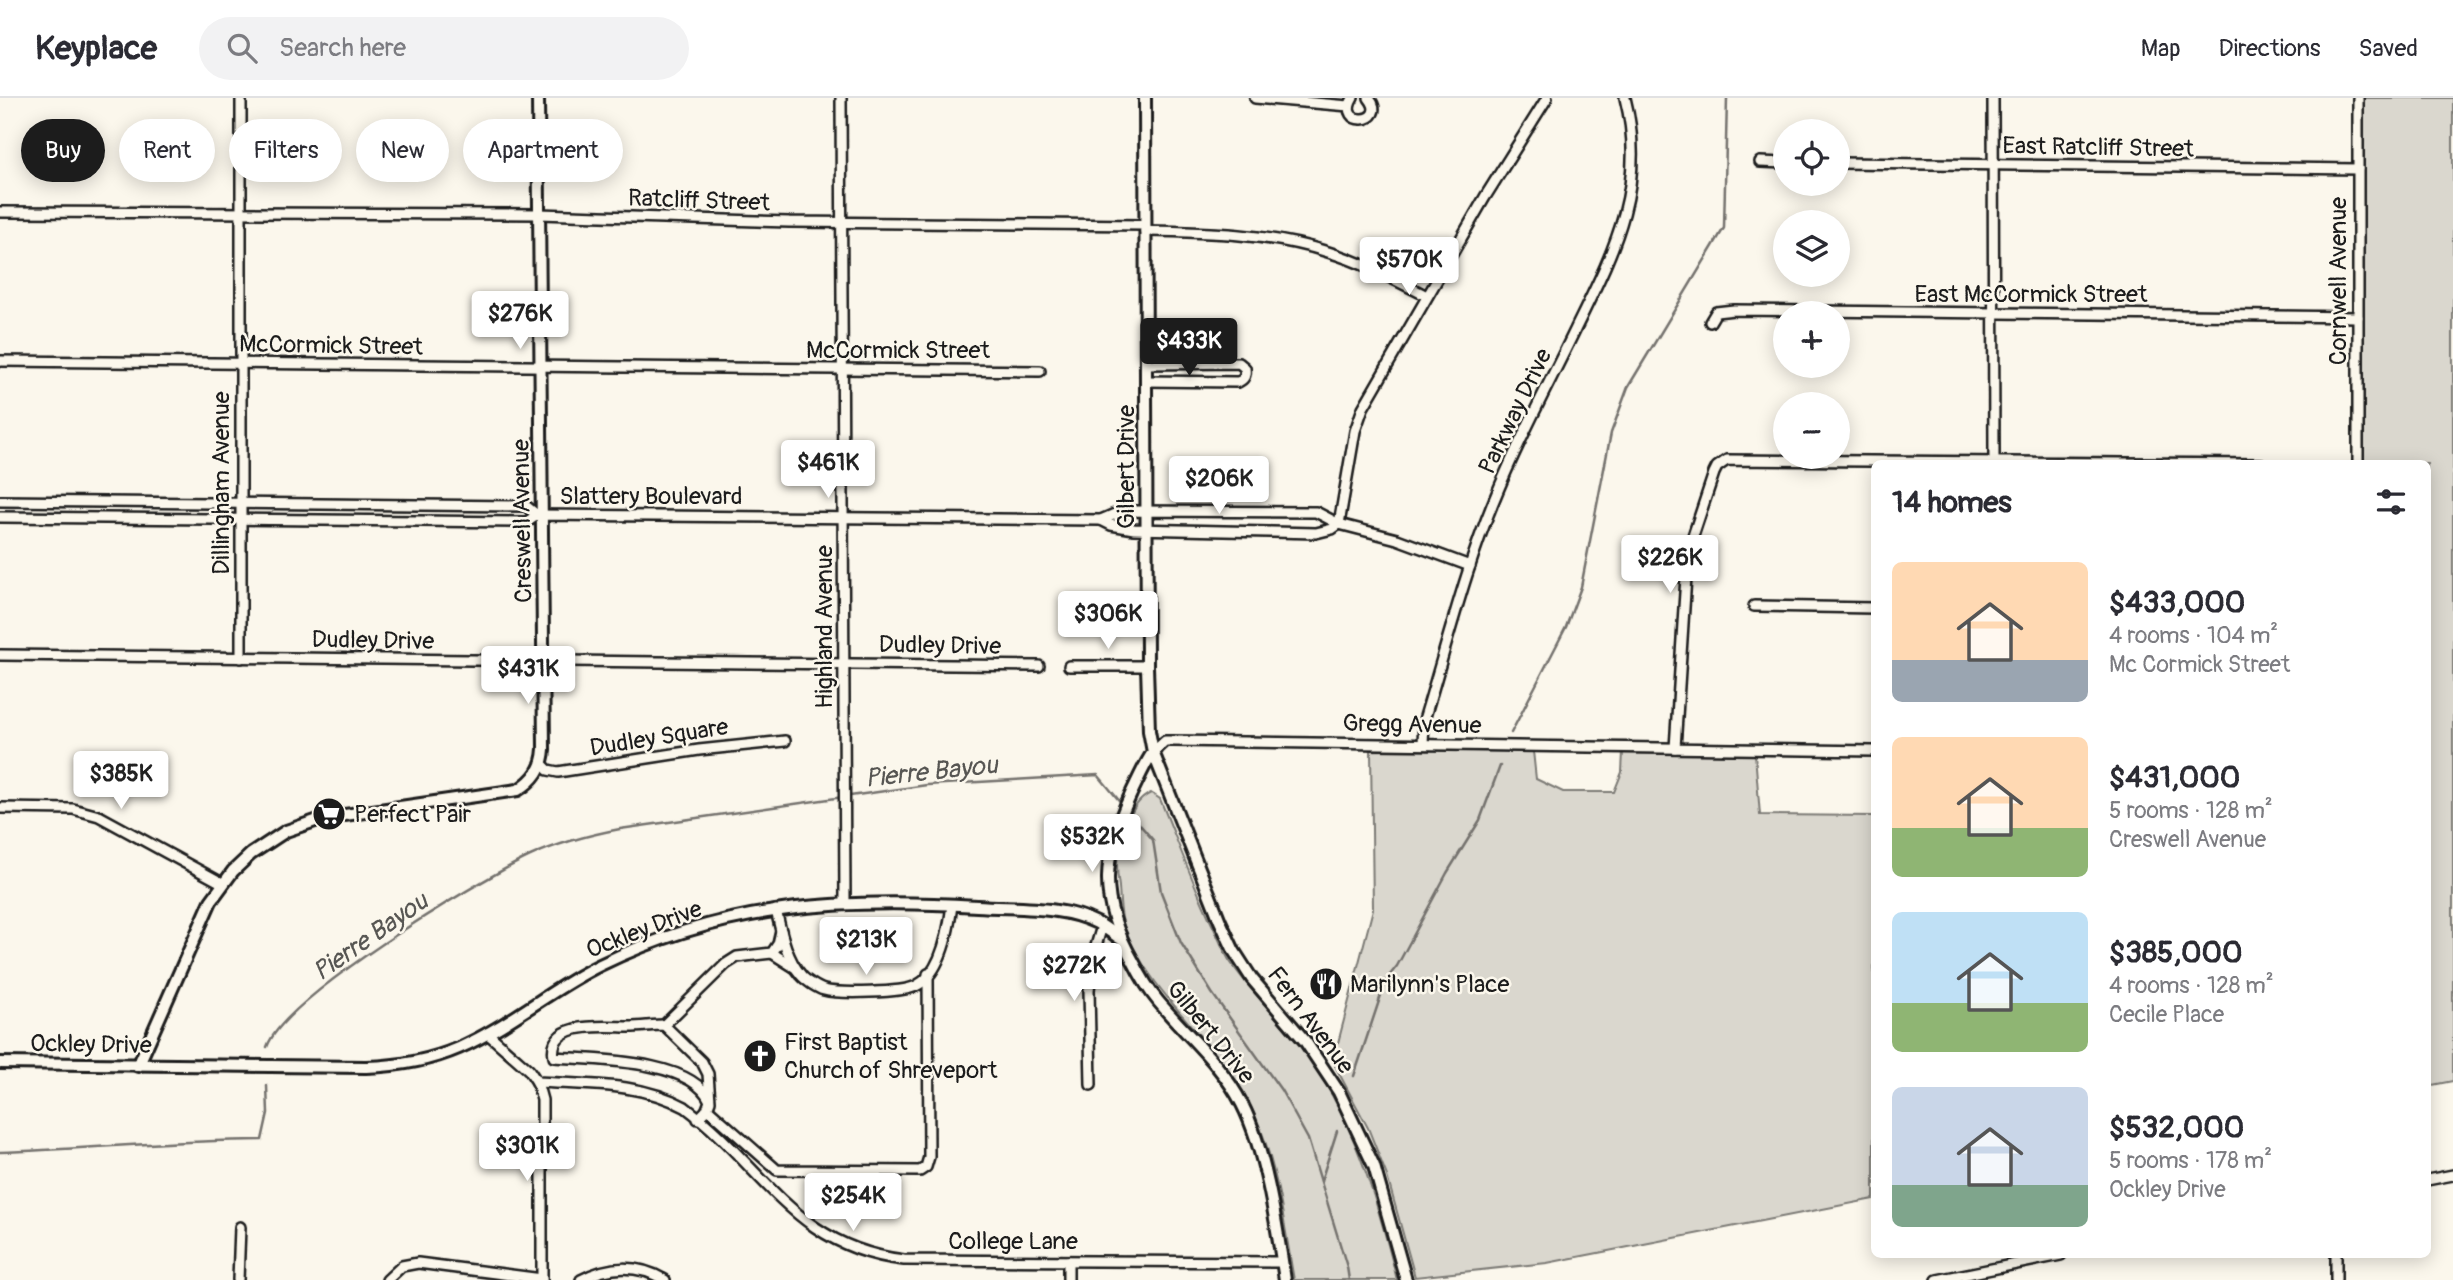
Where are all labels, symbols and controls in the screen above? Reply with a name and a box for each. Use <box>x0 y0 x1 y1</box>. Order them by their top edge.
search box <box>199 17 689 80</box>
text: Keyplace <box>35 28 157 69</box>
icon: search <box>223 29 261 67</box>
text: Search here <box>279 32 406 64</box>
text: Map <box>2141 34 2181 63</box>
text: Directions <box>2219 34 2320 63</box>
text: Saved <box>2358 34 2418 63</box>
chip: Buy <box>21 119 105 182</box>
chip: Rent <box>119 119 215 182</box>
chip: Filters <box>229 119 342 182</box>
chip: New <box>356 119 449 182</box>
chip: Apartment <box>463 119 623 182</box>
map controls <box>1773 119 1850 469</box>
button: locate <box>1773 119 1850 196</box>
street label: East Ratcliff Street <box>2002 131 2194 164</box>
street label: Ratcliff Street <box>627 184 771 217</box>
street label: Cornwell Avenue <box>2324 197 2353 365</box>
button: layers <box>1773 210 1850 287</box>
pin: $570K <box>1360 238 1458 297</box>
text: $570K <box>1376 245 1442 274</box>
street label: East McCormick Street <box>1914 280 2148 309</box>
pin: $276K <box>471 292 569 351</box>
text: $276K <box>488 299 552 328</box>
button: + <box>1773 301 1850 378</box>
pin: $433K <box>1140 318 1238 378</box>
text: $433K <box>1156 326 1222 355</box>
street label: McCormick Street <box>239 329 423 362</box>
street label: McCormick Street <box>806 336 990 365</box>
street label: Parkway Drive <box>1473 344 1558 479</box>
street label: Dillingham Avenue <box>207 391 236 575</box>
button: − <box>1773 392 1850 469</box>
street label: Gilbert Drive <box>1112 405 1141 529</box>
street label: Creswell Avenue <box>507 439 538 603</box>
pin: $461K <box>779 440 877 500</box>
text: $461K <box>797 448 859 477</box>
pin: $206K <box>1170 456 1268 516</box>
text: $206K <box>1185 464 1253 493</box>
street label: Slattery Boulevard <box>559 482 743 511</box>
icon: filters <box>2372 483 2410 521</box>
text: 14 homes <box>1892 484 2012 521</box>
pin: $226K <box>1621 536 1719 595</box>
text: $226K <box>1637 543 1703 572</box>
street label: Highland Avenue <box>810 545 839 709</box>
text: $433,000 <box>2109 584 2245 621</box>
icon: home <box>1948 590 2032 674</box>
pin: $306K <box>1059 592 1157 651</box>
text: $306K <box>1074 599 1142 628</box>
text: 4 rooms · 104 m² <box>2109 621 2278 650</box>
street label: Dudley Drive <box>311 625 435 656</box>
street label: Dudley Drive <box>878 630 1002 661</box>
pin: $431K <box>479 646 577 706</box>
text: Mc Cormick Street <box>2109 650 2290 679</box>
text: $431K <box>497 654 559 683</box>
street label: Gregg Avenue <box>1342 709 1482 740</box>
street label: Dudley Square <box>588 712 731 763</box>
water label: Pierre Bayou <box>863 749 1001 795</box>
pin: $385K <box>72 752 170 811</box>
text: $385K <box>89 759 153 788</box>
text: $431,000 <box>2109 759 2240 796</box>
icon: home <box>1948 765 2032 849</box>
supermarket icon: Perfect Pair <box>310 795 348 833</box>
text: 5 rooms · 128 m² <box>2109 796 2273 825</box>
place label: Perfect Pair <box>354 800 472 829</box>
pin: $532K <box>1043 814 1141 874</box>
text: $532K <box>1060 822 1124 851</box>
text: Creswell Avenue <box>2109 825 2266 854</box>
water label: Pierre Bayou <box>307 884 436 988</box>
street label: Ockley Drive <box>582 894 706 965</box>
pin: $213K <box>817 918 915 977</box>
text: $213K <box>835 925 897 954</box>
text: $385,000 <box>2109 934 2242 971</box>
icon: home <box>1948 940 2032 1024</box>
pin: $272K <box>1025 944 1123 1003</box>
text: $272K <box>1042 951 1106 980</box>
street label: Fern Avenue <box>1261 961 1360 1080</box>
restaurant icon: Marilynn's Place <box>1307 965 1345 1003</box>
place label: Marilynn's Place <box>1350 970 1509 999</box>
text: 4 rooms · 128 m² <box>2109 971 2274 1000</box>
street label: Gilbert Drive <box>1160 975 1261 1090</box>
text: Cecile Place <box>2109 1000 2224 1029</box>
place label: First Baptist Church of Shreveport <box>784 1028 998 1085</box>
street label: Ockley Drive <box>30 1029 152 1060</box>
church icon: First Baptist Church of Shreveport <box>741 1037 779 1075</box>
text: $532,000 <box>2109 1109 2244 1146</box>
icon: home <box>1948 1115 2032 1199</box>
pin: $301K <box>478 1124 576 1183</box>
text: $301K <box>495 1131 559 1160</box>
text: 5 rooms · 178 m² <box>2109 1146 2272 1175</box>
pin: $254K <box>804 1174 902 1233</box>
text: Ockley Drive <box>2109 1175 2226 1204</box>
text: $254K <box>821 1181 886 1210</box>
street label: College Lane <box>948 1227 1078 1256</box>

